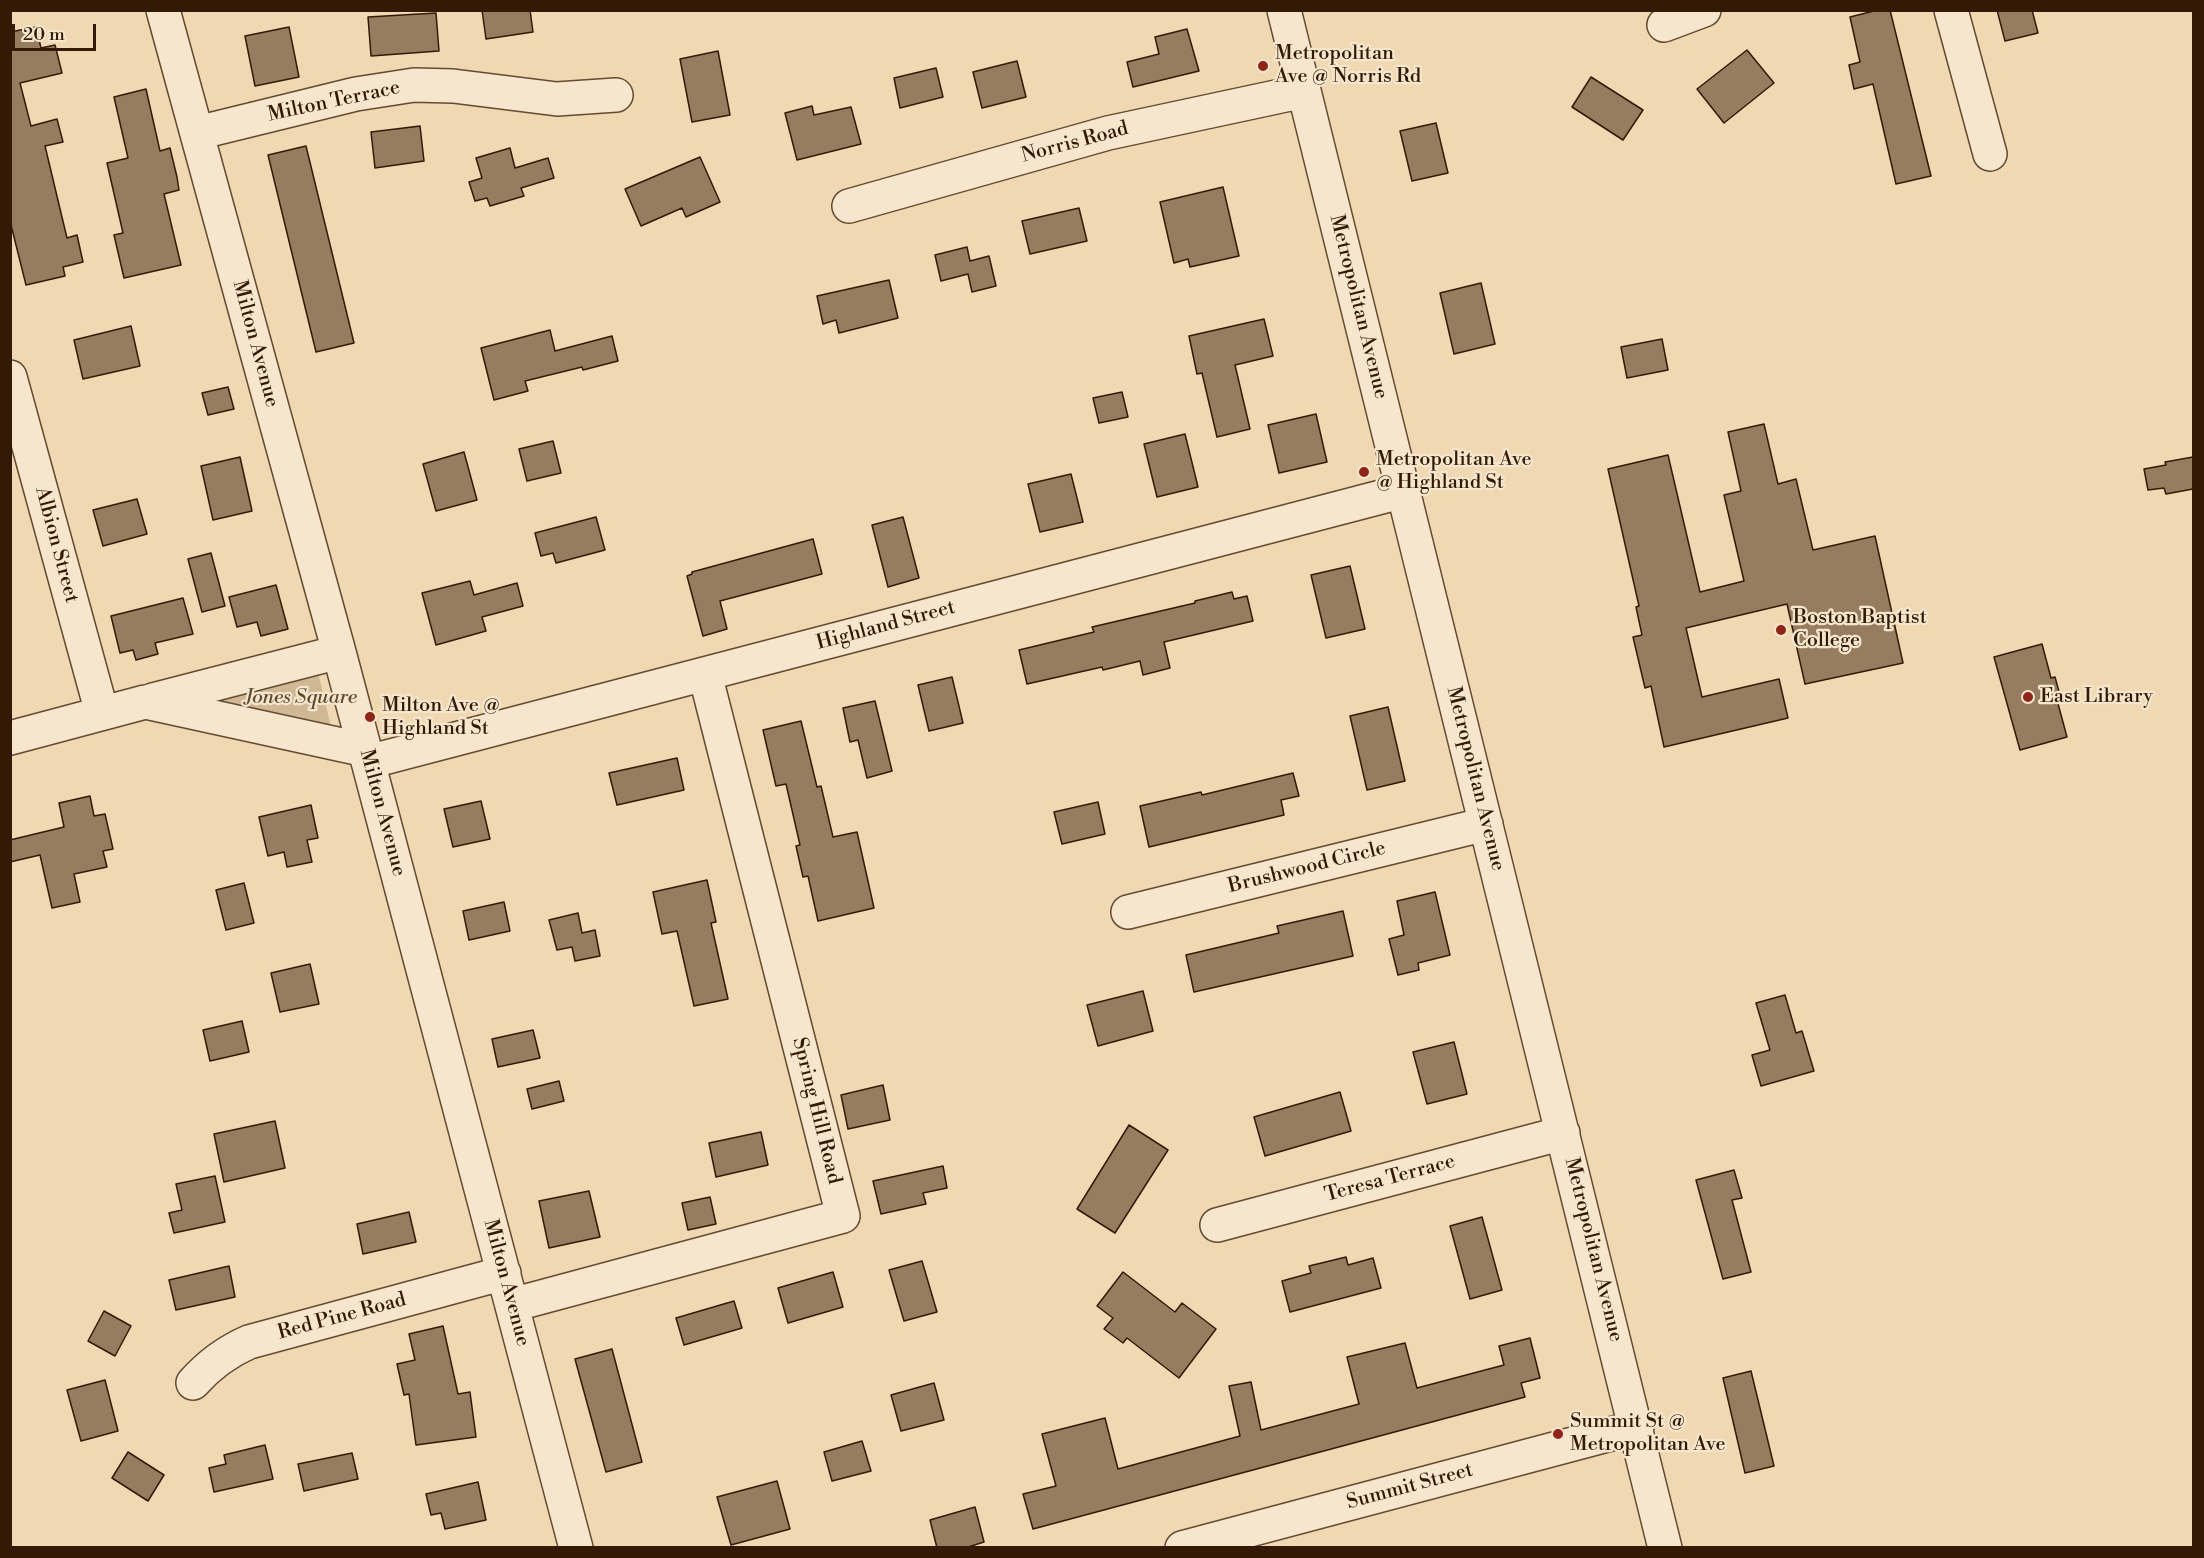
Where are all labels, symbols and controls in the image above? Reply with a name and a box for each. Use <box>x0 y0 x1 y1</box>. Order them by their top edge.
scale bar <box>15 12 99 50</box>
text: 20 m <box>23 23 65 46</box>
place label: Metropolitan Ave @ Norris Rd <box>1275 42 1421 89</box>
marker: Metropolitan Ave @ Norris Rd <box>1256 59 1270 73</box>
street label: Milton Terrace <box>266 76 402 128</box>
street label: Norris Road <box>1019 117 1131 169</box>
street label: Metropolitan Avenue <box>1323 212 1393 402</box>
street label: Milton Avenue <box>227 278 283 410</box>
place label: Metropolitan Ave @ Highland St <box>1376 448 1532 495</box>
marker: Metropolitan Ave @ Highland St <box>1357 465 1371 479</box>
street label: Albion Street <box>29 484 83 606</box>
street label: Highland Street <box>814 596 958 656</box>
place label: Boston Baptist College <box>1793 606 1927 653</box>
marker: Boston Baptist College <box>1774 623 1788 637</box>
street label: Metropolitan Avenue <box>1440 684 1510 874</box>
place label: East Library <box>2040 685 2153 709</box>
park label: Jones Square <box>245 686 357 710</box>
marker: East Library <box>2021 690 2035 704</box>
place label: Milton Ave @ Highland St <box>382 694 500 741</box>
marker: Milton Ave @ Highland St <box>363 710 377 724</box>
street label: Milton Avenue <box>354 747 410 879</box>
street label: Brushwood Circle <box>1226 837 1388 899</box>
street label: Spring Hill Road <box>786 1035 846 1187</box>
street label: Teresa Terrace <box>1322 1150 1458 1208</box>
street label: Metropolitan Avenue <box>1558 1155 1628 1345</box>
street label: Milton Avenue <box>478 1217 534 1349</box>
street label: Red Pine Road <box>275 1288 409 1346</box>
place label: Summit St @ Metropolitan Ave <box>1570 1410 1726 1457</box>
marker: Summit St @ Metropolitan Ave <box>1551 1427 1565 1441</box>
street label: Summit Street <box>1344 1459 1476 1515</box>

